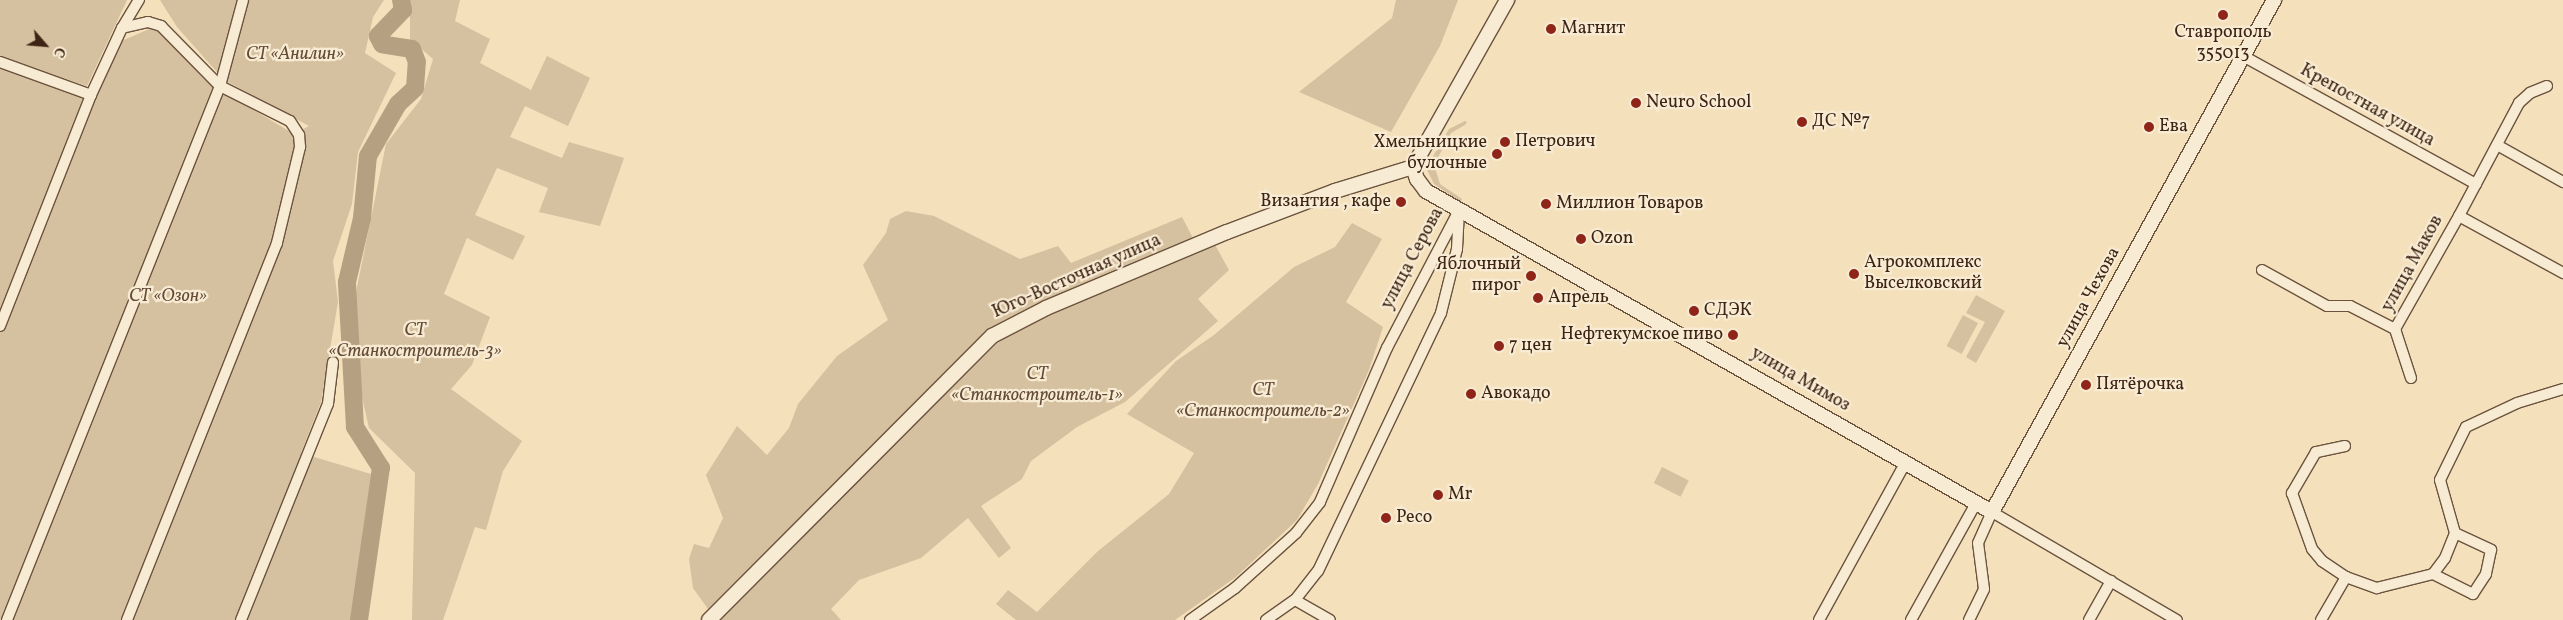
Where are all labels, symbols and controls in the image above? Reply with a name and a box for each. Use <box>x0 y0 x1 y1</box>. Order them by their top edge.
marker: Ставрополь 355013 <box>2217 9 2229 21</box>
place label: Магнит <box>1561 18 1625 40</box>
north arrow <box>20 20 70 70</box>
marker: Магнит <box>1545 23 1557 35</box>
place label: Ставрополь 355013 <box>2174 23 2272 66</box>
text: С <box>48 44 69 60</box>
park label: СТ «Анилин» <box>246 44 344 66</box>
street label: Крепостная улица <box>2296 60 2438 152</box>
place label: Neuro School <box>1646 92 1751 114</box>
marker: Neuro School <box>1630 97 1642 109</box>
place label: ДС №7 <box>1812 111 1870 133</box>
marker: ДС №7 <box>1796 116 1808 128</box>
place label: Ева <box>2159 116 2188 138</box>
marker: Ева <box>2143 121 2155 133</box>
place label: Петрович <box>1515 131 1595 153</box>
place label: Хмельницкие булочные <box>1373 133 1487 176</box>
marker: Петрович <box>1499 136 1511 148</box>
marker: Хмельницкие булочные <box>1491 148 1503 160</box>
place label: Византия , кафе <box>1260 191 1391 213</box>
place label: Миллион Товаров <box>1556 193 1704 215</box>
marker: Византия , кафе <box>1395 196 1407 208</box>
marker: Миллион Товаров <box>1540 198 1552 210</box>
street label: улица Серова <box>1377 204 1449 314</box>
street label: улица Маков <box>2378 212 2448 316</box>
place label: Ozon <box>1591 228 1633 250</box>
street label: Юго-Восточная улица <box>989 230 1165 324</box>
marker: Ozon <box>1575 233 1587 245</box>
street label: улица Чехова <box>2053 244 2125 352</box>
place label: Агрокомплекс Выселковский <box>1864 253 1982 296</box>
place label: Яблочный пирог <box>1436 255 1521 298</box>
marker: Агрокомплекс Выселковский <box>1848 268 1860 280</box>
marker: Яблочный пирог <box>1525 270 1537 282</box>
park label: СТ «Озон» <box>129 286 207 308</box>
place label: Апрель <box>1548 287 1609 309</box>
marker: Апрель <box>1532 292 1544 304</box>
place label: СДЭК <box>1704 300 1752 322</box>
marker: СДЭК <box>1688 305 1700 317</box>
park label: СТ «Станкостроитель-3» <box>328 321 502 364</box>
place label: Нефтекумское пиво <box>1560 324 1723 346</box>
marker: Нефтекумское пиво <box>1727 329 1739 341</box>
place label: 7 цен <box>1509 335 1552 357</box>
marker: 7 цен <box>1493 340 1505 352</box>
street label: улица Мимоз <box>1746 343 1854 417</box>
park label: СТ «Станкостроитель-1» <box>951 365 1123 408</box>
place label: Пятёрочка <box>2096 374 2184 396</box>
marker: Пятёрочка <box>2080 379 2092 391</box>
park label: СТ «Станкостроитель-2» <box>1176 381 1350 424</box>
place label: Авокадо <box>1481 383 1551 405</box>
marker: Авокадо <box>1465 388 1477 400</box>
place label: Mr <box>1448 484 1472 506</box>
marker: Mr <box>1432 489 1444 501</box>
place label: Ресо <box>1396 507 1432 529</box>
marker: Ресо <box>1380 512 1392 524</box>

